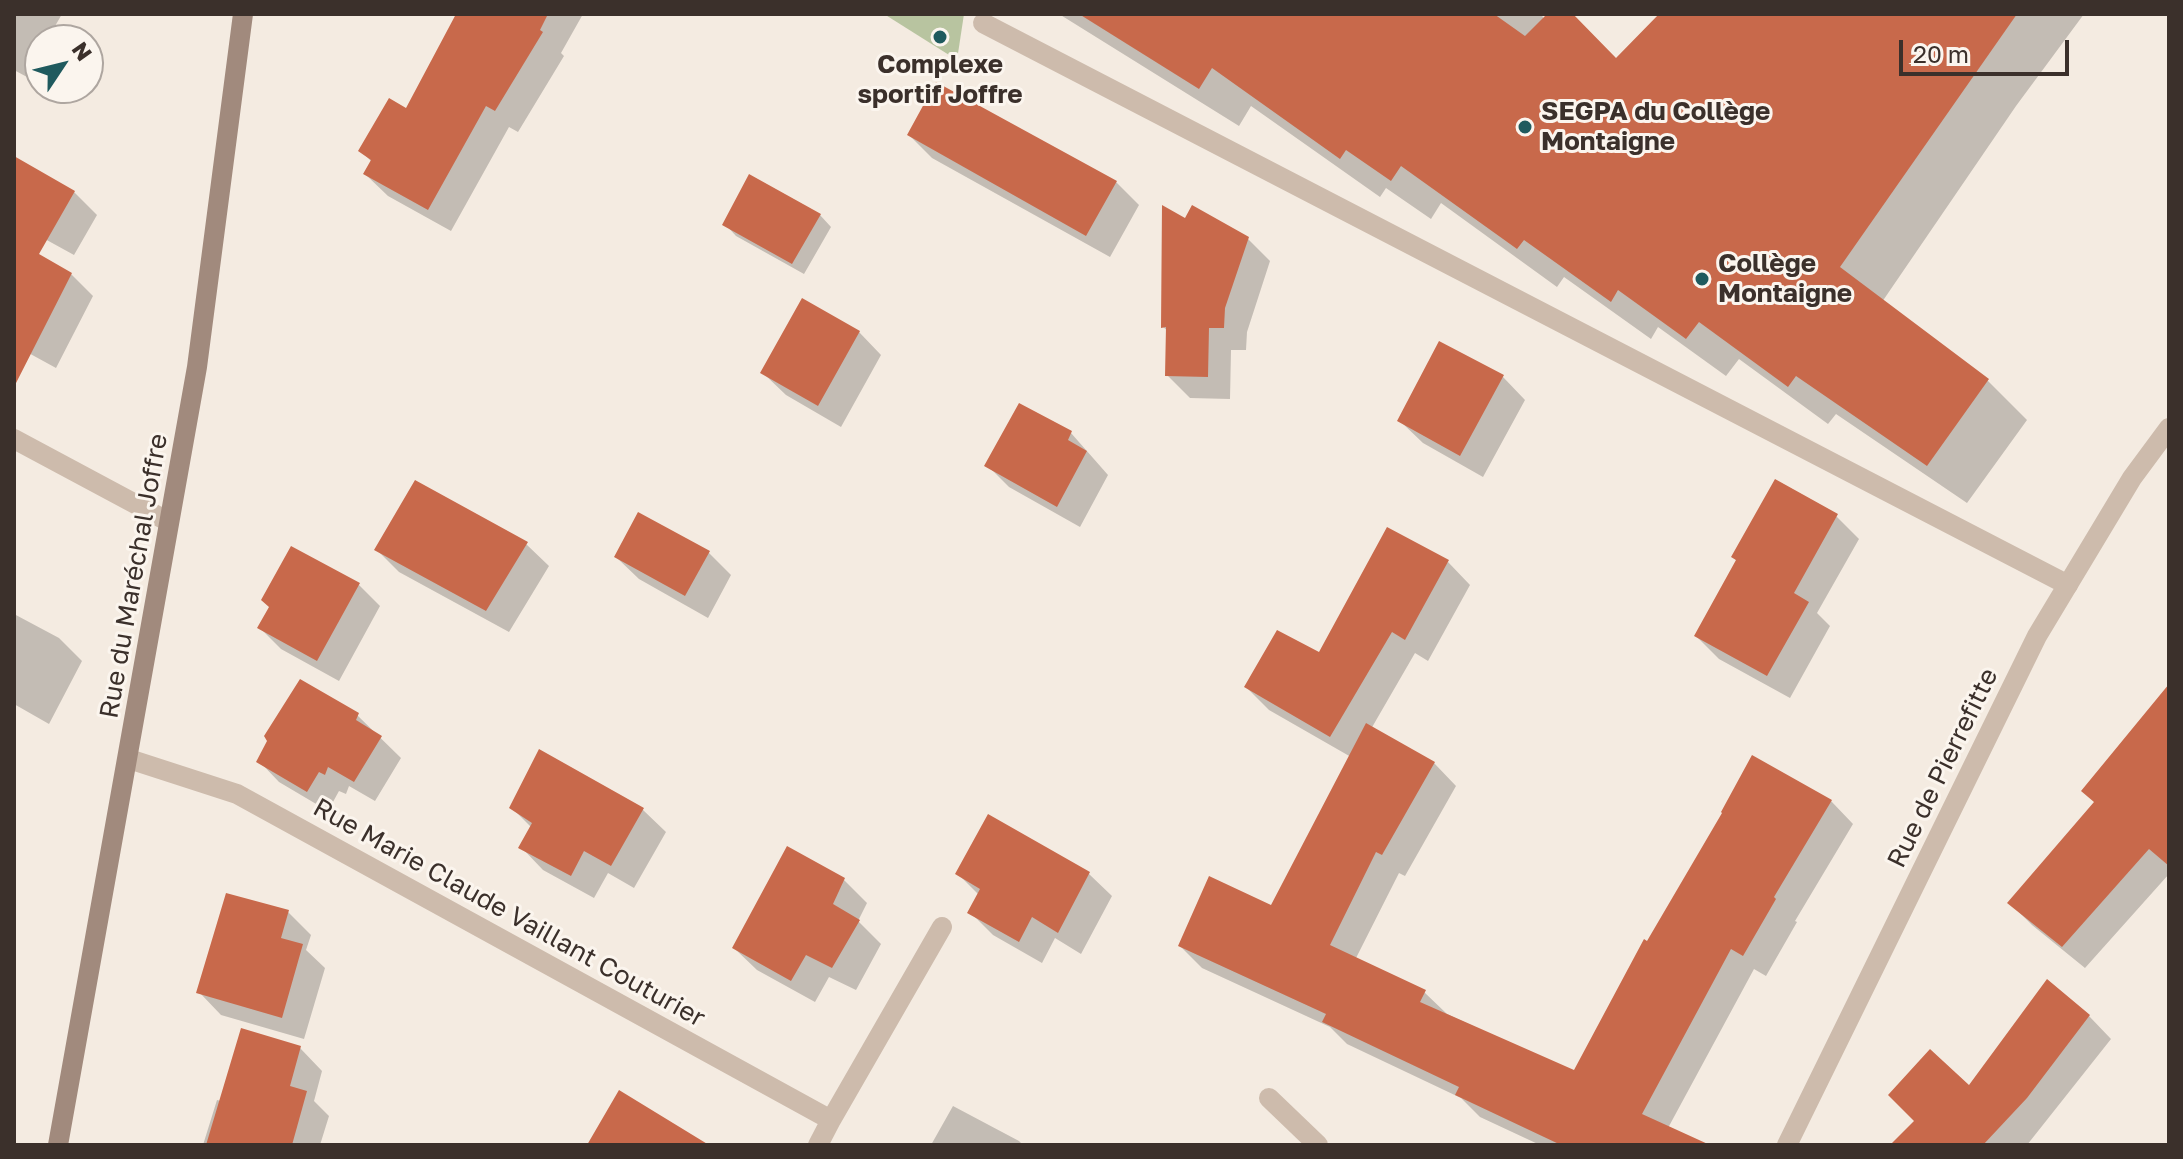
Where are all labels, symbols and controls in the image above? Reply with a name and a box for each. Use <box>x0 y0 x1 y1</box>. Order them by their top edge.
north arrow <box>24 24 104 104</box>
scale bar <box>1903 24 2073 74</box>
marker: Complexe sportif Joffre <box>931 28 949 46</box>
text: N <box>67 36 98 66</box>
text: 20 m <box>1913 39 1969 68</box>
place label: Complexe sportif Joffre <box>857 49 1023 110</box>
place label: SEGPA du Collège Montaigne <box>1541 96 1770 158</box>
marker: SEGPA du Collège Montaigne <box>1516 118 1534 136</box>
place label: Collège Montaigne <box>1718 248 1852 310</box>
marker: Collège Montaigne <box>1693 270 1711 288</box>
street label: Rue du Maréchal Joffre <box>94 431 174 721</box>
street label: Rue de Pierrefitte <box>1881 663 2005 873</box>
street label: Rue Marie Claude Vaillant Couturier <box>308 792 710 1034</box>

